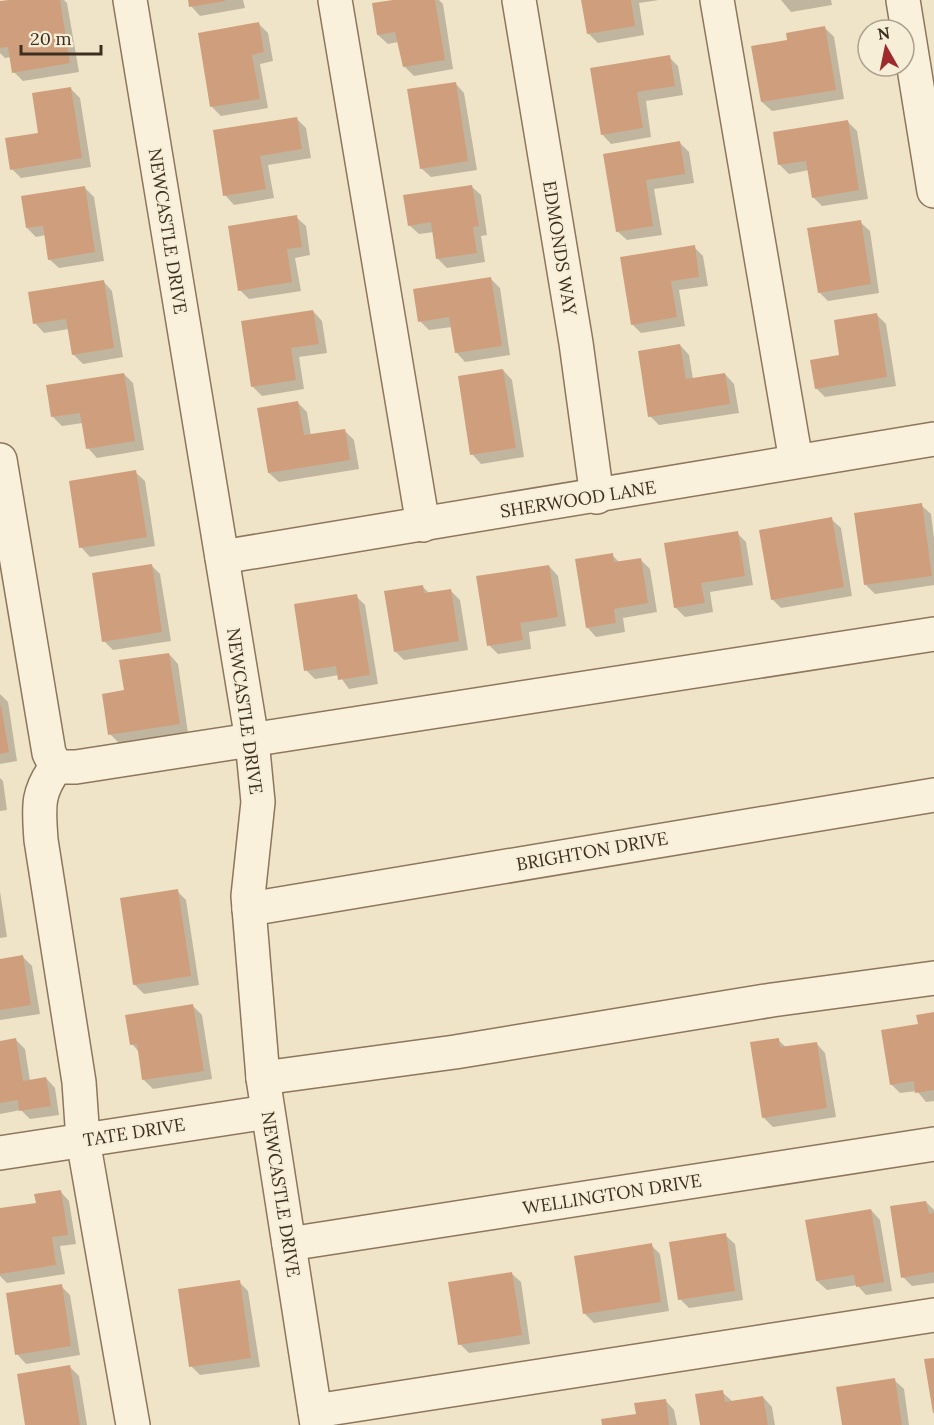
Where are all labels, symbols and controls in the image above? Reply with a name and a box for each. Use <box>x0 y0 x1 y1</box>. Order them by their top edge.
scale bar <box>21 18 100 56</box>
north arrow <box>856 18 916 78</box>
text: N <box>876 22 891 44</box>
text: 20 m <box>30 27 72 50</box>
street label: NEWCASTLE DRIVE <box>144 146 192 316</box>
street label: EDMONDS WAY <box>538 179 582 318</box>
street label: SHERWOOD LANE <box>498 475 658 523</box>
street label: NEWCASTLE DRIVE <box>222 626 268 796</box>
street label: BRIGHTON DRIVE <box>514 826 670 876</box>
street label: NEWCASTLE DRIVE <box>257 1109 305 1279</box>
street label: TATE DRIVE <box>81 1113 187 1151</box>
street label: WELLINGTON DRIVE <box>521 1169 703 1219</box>

